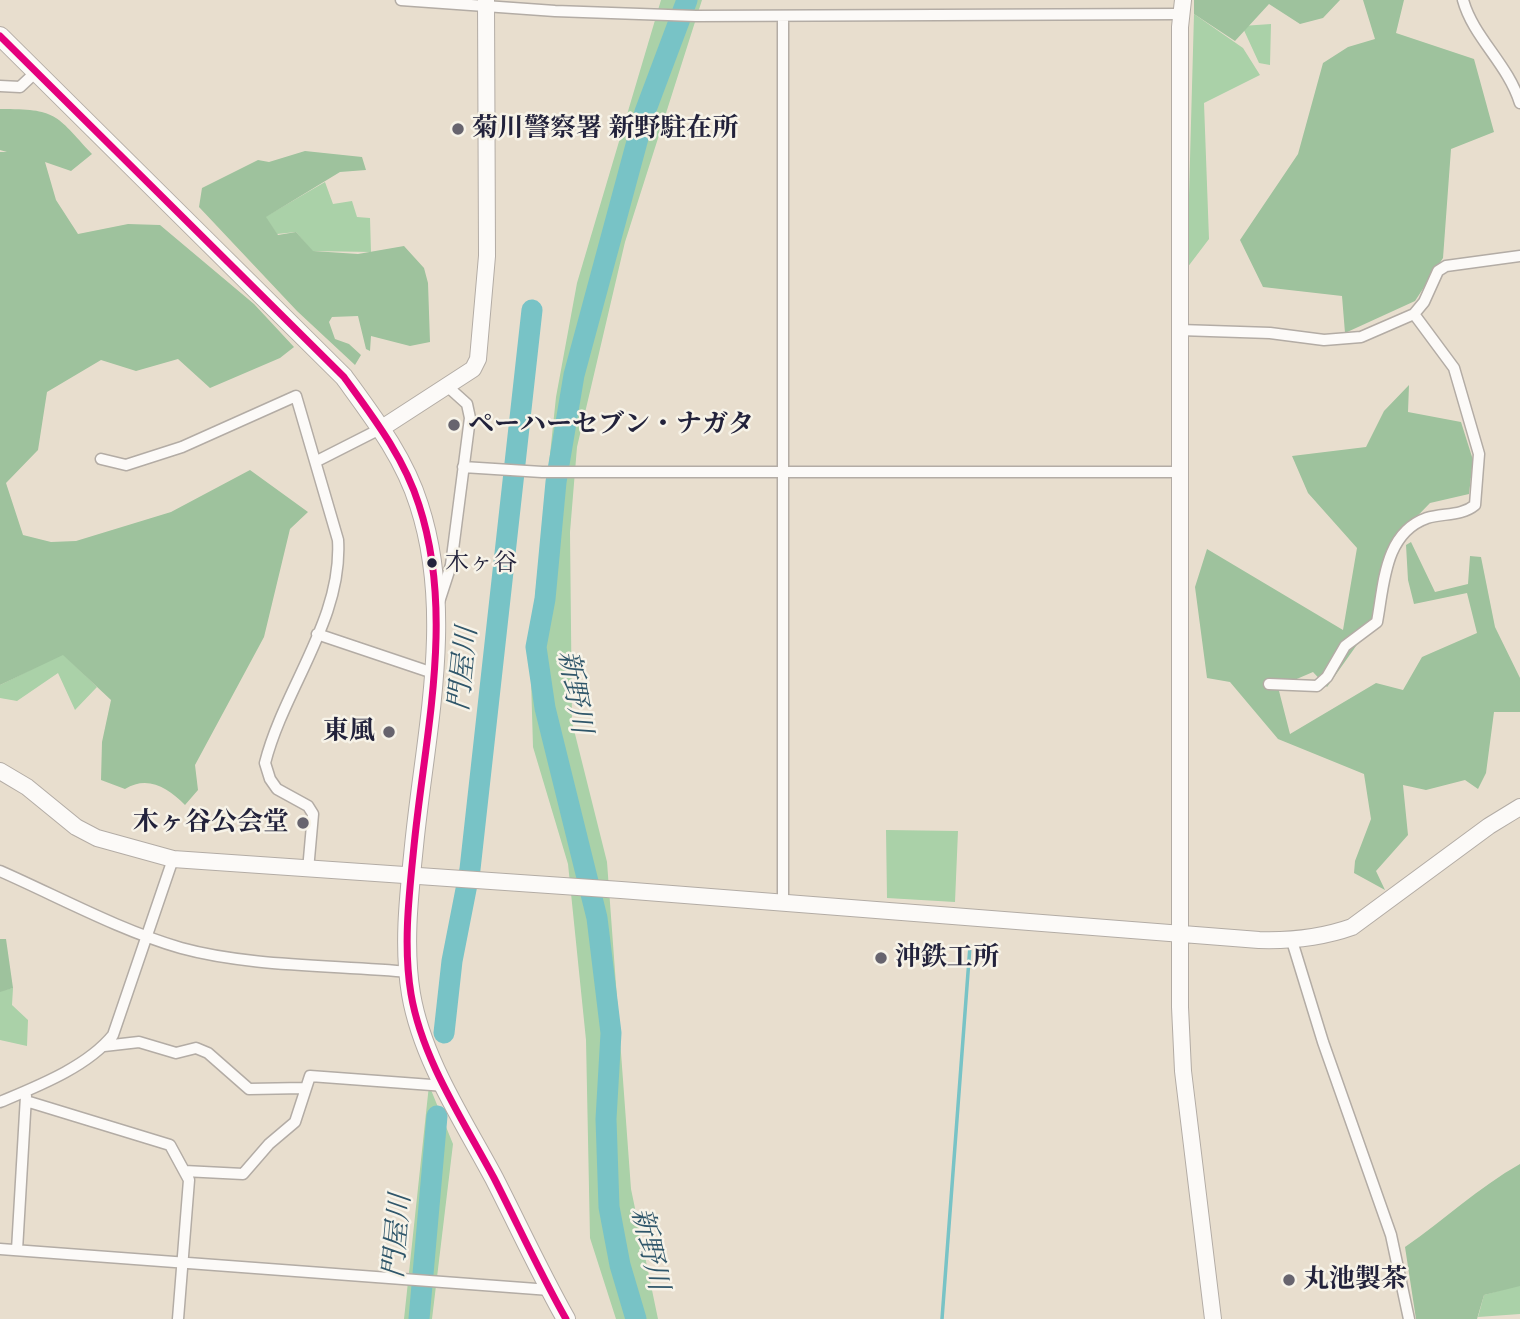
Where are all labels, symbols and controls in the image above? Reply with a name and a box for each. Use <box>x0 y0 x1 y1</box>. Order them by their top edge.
place label: 菊川警察署 新野駐在所 <box>472 113 738 145</box>
marker: 菊川警察署 新野駐在所 <box>450 121 466 137</box>
place label: ペーハーセブン・ナガタ <box>468 409 754 441</box>
marker: ペーハーセブン・ナガタ <box>446 417 462 433</box>
place label: 木ヶ谷 <box>445 549 517 577</box>
marker: 木ヶ谷 <box>425 556 439 570</box>
water label: 門屋川 <box>443 625 485 713</box>
water label: 新野川 <box>550 648 598 736</box>
place label: 東風 <box>323 716 375 748</box>
marker: 東風 <box>381 724 397 740</box>
place label: 木ヶ谷公会堂 <box>133 807 289 839</box>
marker: 木ヶ谷公会堂 <box>295 815 311 831</box>
place label: 沖鉄工所 <box>895 942 999 974</box>
marker: 沖鉄工所 <box>873 950 889 966</box>
water label: 門屋川 <box>378 1193 418 1279</box>
water label: 新野川 <box>623 1204 675 1294</box>
place label: 丸池製茶 <box>1303 1264 1407 1296</box>
marker: 丸池製茶 <box>1281 1272 1297 1288</box>

